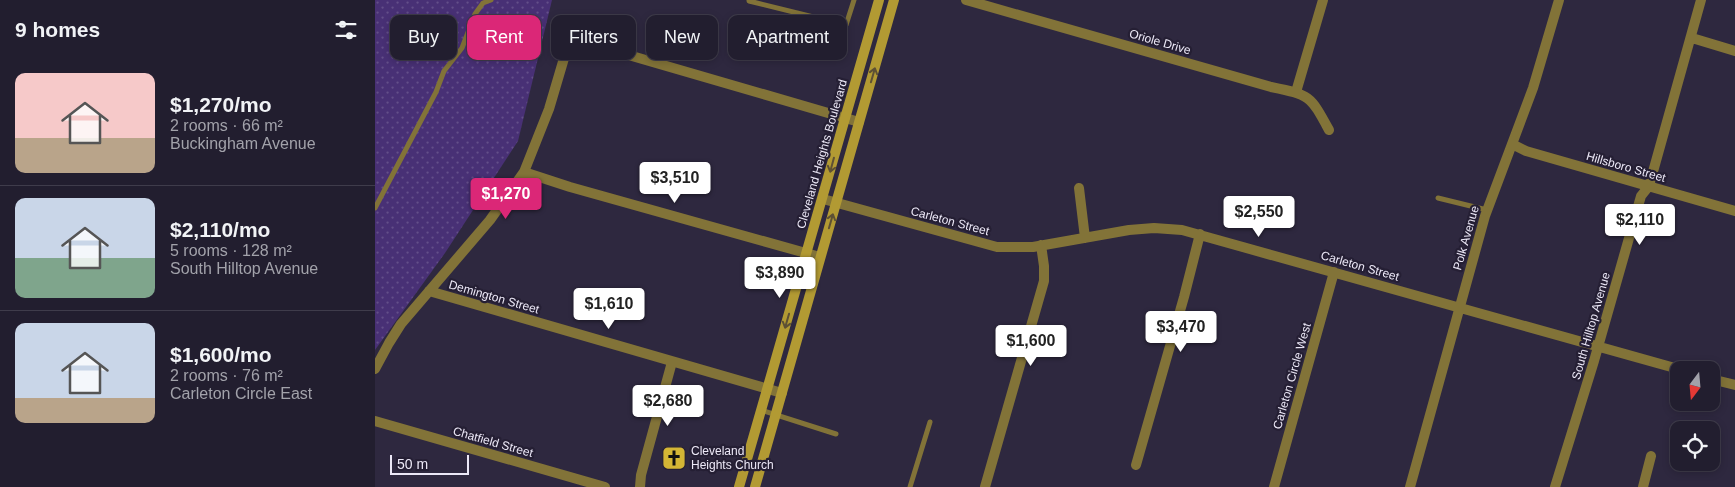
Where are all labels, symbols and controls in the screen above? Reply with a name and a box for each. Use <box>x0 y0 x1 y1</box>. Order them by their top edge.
chip: Buy <box>390 15 457 60</box>
chip: Rent <box>467 15 541 60</box>
chip: Filters <box>551 15 636 60</box>
chip: New <box>646 15 718 60</box>
chip: Apartment <box>728 15 847 60</box>
icon: filters <box>332 16 360 44</box>
text: 9 homes <box>15 18 100 41</box>
street label: Oriole Drive <box>1128 27 1193 58</box>
one-way arrow <box>868 68 878 84</box>
street label: Cleveland Heights Boulevard <box>794 78 850 230</box>
icon: home <box>55 93 115 153</box>
text: $1,270/mo <box>170 93 272 116</box>
text: 2 rooms · 66 m² <box>170 117 283 134</box>
text: Buckingham Avenue <box>170 135 316 152</box>
street label: Hillsboro Street <box>1585 149 1668 185</box>
one-way arrow <box>827 156 837 172</box>
pin: $3,510 <box>634 162 716 204</box>
text: $3,510 <box>651 169 699 186</box>
pin: $1,270 <box>465 178 547 220</box>
text: $1,270 <box>482 185 530 202</box>
pin: $2,550 <box>1218 196 1300 238</box>
text: $2,550 <box>1235 203 1283 220</box>
street label: Carleton Street <box>909 204 991 238</box>
street label: Polk Avenue <box>1450 204 1482 272</box>
pin: $2,110 <box>1599 204 1681 246</box>
text: $2,110 <box>1616 211 1664 228</box>
one-way arrow <box>826 214 836 230</box>
icon: home <box>55 218 115 278</box>
text: $2,110/mo <box>170 218 270 241</box>
text: 5 rooms · 128 m² <box>170 242 292 259</box>
street label: Carleton Street <box>1319 248 1401 284</box>
pin: $3,890 <box>739 256 821 299</box>
text: South Hilltop Avenue <box>170 260 318 277</box>
text: $3,890 <box>756 264 804 281</box>
street label: South Hilltop Avenue <box>1569 270 1613 381</box>
street label: Demington Street <box>447 277 541 317</box>
pin: $1,610 <box>568 288 650 330</box>
text: $1,610 <box>585 295 633 312</box>
pin: $3,470 <box>1140 310 1222 353</box>
one-way arrow <box>781 312 791 328</box>
text: $3,470 <box>1157 318 1205 335</box>
street label: Carleton Circle West <box>1270 321 1314 431</box>
pin: $1,600 <box>990 324 1072 367</box>
text: $1,600 <box>1007 332 1055 349</box>
icon: home <box>55 343 115 403</box>
text: $1,600/mo <box>170 343 272 366</box>
north arrow <box>1670 361 1720 411</box>
map controls <box>1670 361 1720 471</box>
text: 2 rooms · 76 m² <box>170 367 283 384</box>
pin: $2,680 <box>627 384 709 427</box>
text: Carleton Circle East <box>170 385 312 402</box>
text: $2,680 <box>644 392 692 409</box>
button: locate <box>1670 421 1720 471</box>
street label: Chatfield Street <box>451 424 535 460</box>
place label: Cleveland Heights Church <box>691 444 774 472</box>
church icon: Cleveland Heights Church <box>661 445 687 471</box>
scale bar <box>390 452 469 475</box>
text: 50 m <box>397 456 428 472</box>

